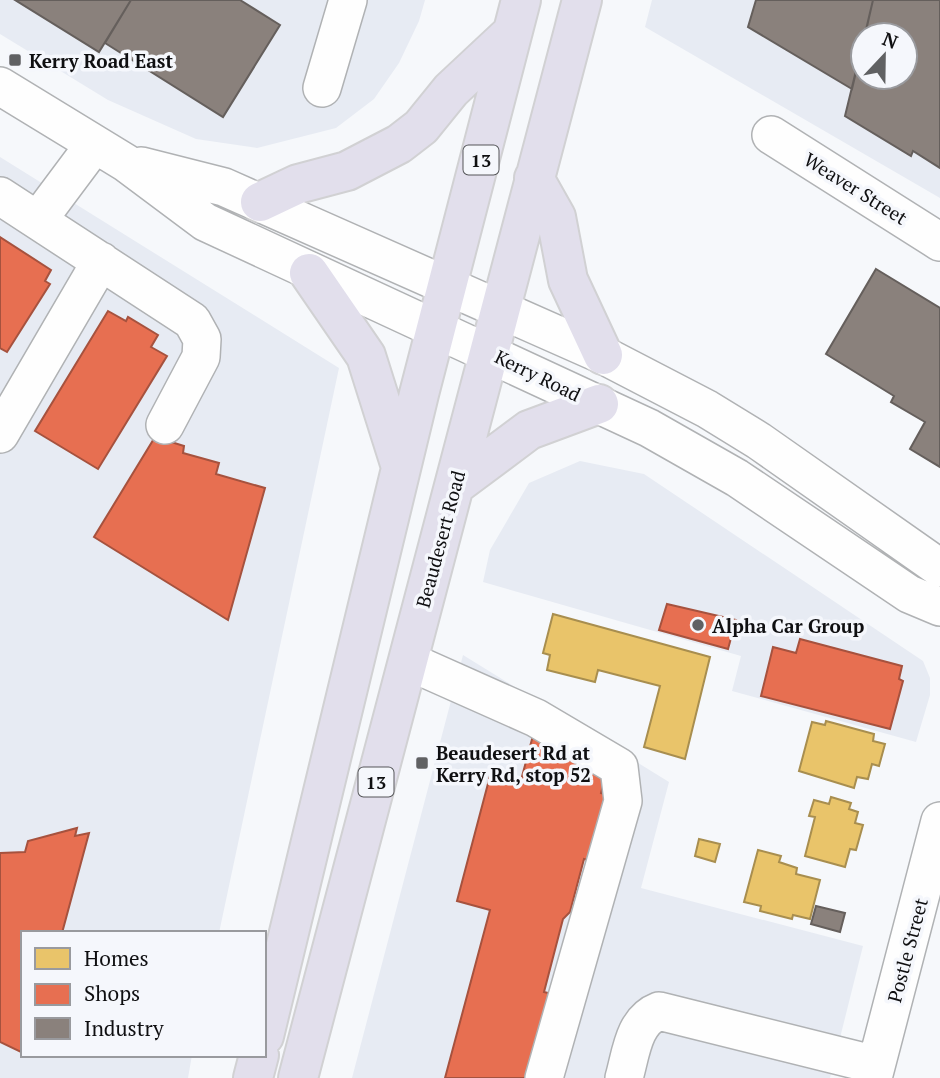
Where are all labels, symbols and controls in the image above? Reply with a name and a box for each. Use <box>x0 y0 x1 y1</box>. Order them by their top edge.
north arrow <box>849 21 919 91</box>
text: N <box>879 25 902 54</box>
place label: Kerry Road East <box>29 48 173 73</box>
marker: Kerry Road East <box>7 52 23 68</box>
road number: 13 <box>463 146 498 174</box>
street label: Weaver Street <box>800 146 912 230</box>
street label: Kerry Road <box>491 344 585 407</box>
street label: Beaudesert Road <box>410 467 470 610</box>
place label: Alpha Car Group <box>712 613 864 638</box>
marker: Alpha Car Group <box>690 617 706 633</box>
place label: Beaudesert Rd at Kerry Rd, stop 52 <box>436 740 591 787</box>
marker: Beaudesert Rd at Kerry Rd, stop 52 <box>414 755 430 771</box>
road number: 13 <box>358 768 394 796</box>
street label: Postle Street <box>881 895 933 1005</box>
legend <box>21 931 266 1057</box>
text: Homes <box>84 944 149 972</box>
text: Shops <box>84 979 140 1007</box>
text: Industry <box>84 1014 164 1042</box>

